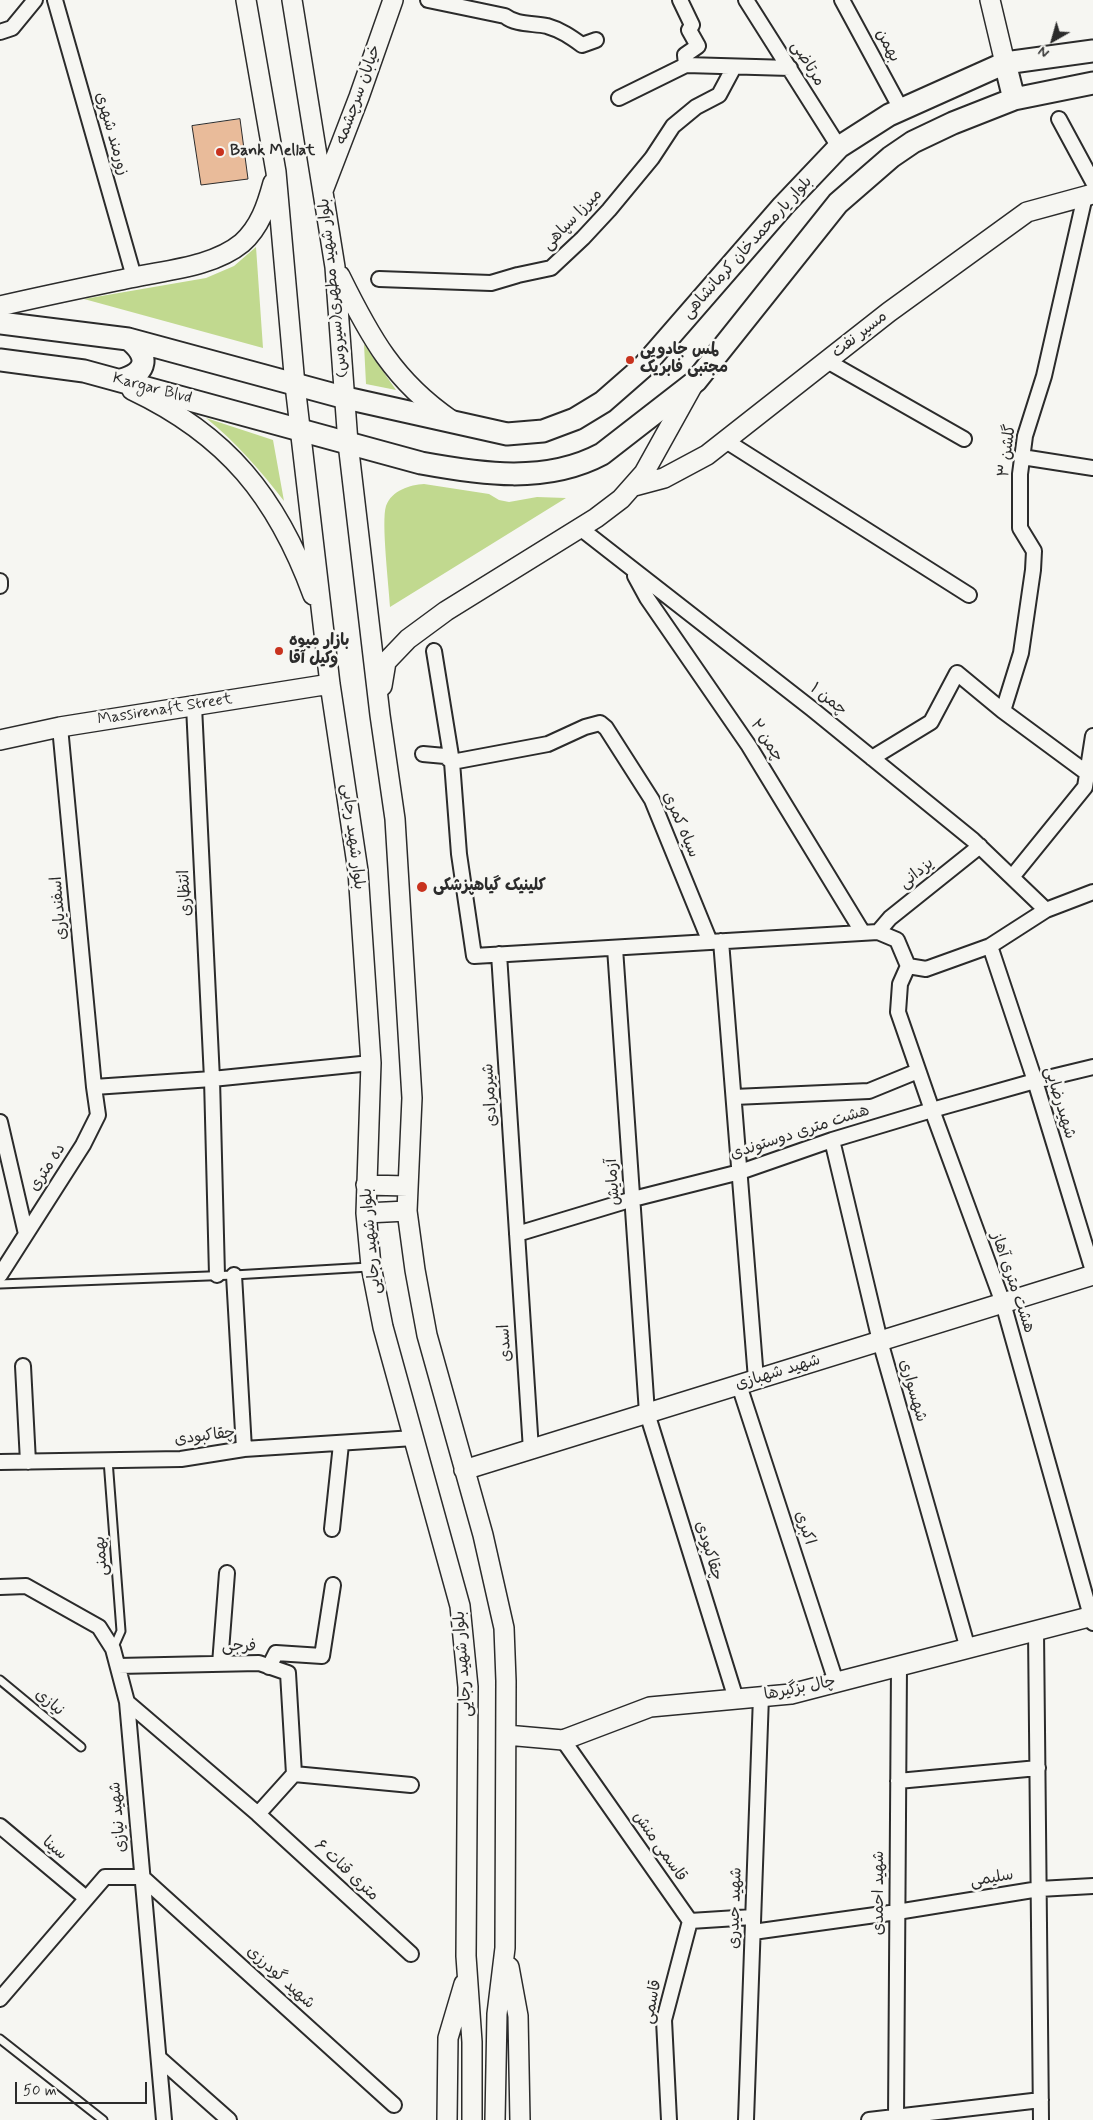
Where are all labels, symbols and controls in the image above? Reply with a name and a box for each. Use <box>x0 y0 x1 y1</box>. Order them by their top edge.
north arrow <box>1028 15 1078 65</box>
street label: بهمن <box>870 26 904 66</box>
street label: مرتاضی <box>786 38 828 90</box>
street label: خیابان سرچشمه <box>332 42 386 148</box>
text: N <box>1035 42 1053 62</box>
street label: زورمند شهری <box>90 90 132 178</box>
place label: Bank Mellat <box>230 142 315 162</box>
marker: Bank Mellat <box>214 146 226 158</box>
street label: بلوار یارمحمدخان کرمانشاهی <box>679 173 817 323</box>
street label: میرزا سپاهی <box>539 185 607 255</box>
street label: بلوار شهید مطهری(سیروس) <box>315 197 353 379</box>
street label: مسیر نفت <box>828 307 892 363</box>
place label: لمس جادویی مجتبی فابریک <box>640 341 728 379</box>
marker: لمس جادویی مجتبی فابریک <box>624 354 636 366</box>
street label: Kargar Blvd <box>110 369 194 409</box>
street label: گلشن ۳ <box>995 423 1021 479</box>
place label: بازار میوه وکیل آقا <box>289 632 349 670</box>
marker: بازار میوه وکیل آقا <box>273 645 285 657</box>
street label: چمن ۱ <box>806 680 850 720</box>
street label: Massirenaft Street <box>96 690 234 730</box>
street label: چمن ۲ <box>745 716 787 766</box>
street label: بلوار شهید رجایی <box>336 783 368 891</box>
street label: سیاه کمری <box>658 789 702 861</box>
street label: یزدانی <box>896 854 938 894</box>
street label: انتظاری <box>175 869 197 917</box>
street label: اسفندیاری <box>48 875 72 941</box>
place label: کلینیک گیاهپزشکی <box>433 877 546 897</box>
marker: کلینیک گیاهپزشکی <box>415 880 429 894</box>
street label: شیرمرادی <box>479 1063 503 1127</box>
street label: شهیدرضایی <box>1039 1065 1079 1141</box>
street label: هشت متری دوستوندی <box>728 1101 872 1165</box>
street label: ده متری <box>26 1141 70 1195</box>
street label: آزمایش <box>603 1158 625 1206</box>
street label: بلوار شهید رجایی <box>358 1187 386 1295</box>
street label: هشت متری آهاز <box>986 1230 1038 1336</box>
street label: اسدی <box>495 1324 517 1362</box>
street label: شهید شهبازی <box>733 1351 823 1395</box>
street label: شهسواری <box>894 1358 930 1424</box>
street label: چقاکبودی <box>173 1424 237 1450</box>
street label: اکبری <box>790 1509 818 1547</box>
street label: چقاکبودی <box>690 1519 726 1583</box>
street label: بهمنی <box>91 1535 113 1577</box>
street label: بلوار شهید رجایی <box>451 1610 477 1718</box>
street label: فرجی <box>222 1637 256 1657</box>
street label: چال بزگیرها <box>763 1673 837 1705</box>
street label: نیازی <box>31 1685 67 1721</box>
street label: شهید نیازی <box>106 1781 132 1853</box>
street label: قاسمی منش <box>628 1808 690 1886</box>
street label: سینا <box>38 1833 70 1865</box>
street label: ۶ متری قنات <box>310 1836 382 1906</box>
street label: شهید احمدی <box>870 1851 890 1935</box>
street label: سلیمی <box>969 1866 1015 1892</box>
street label: شهید حیدری <box>725 1867 747 1949</box>
street label: شهید گودرزی <box>242 1942 318 2014</box>
street label: قاسمی <box>639 1978 667 2026</box>
scale bar <box>18 2072 150 2104</box>
text: 50 m <box>23 2081 57 2101</box>

